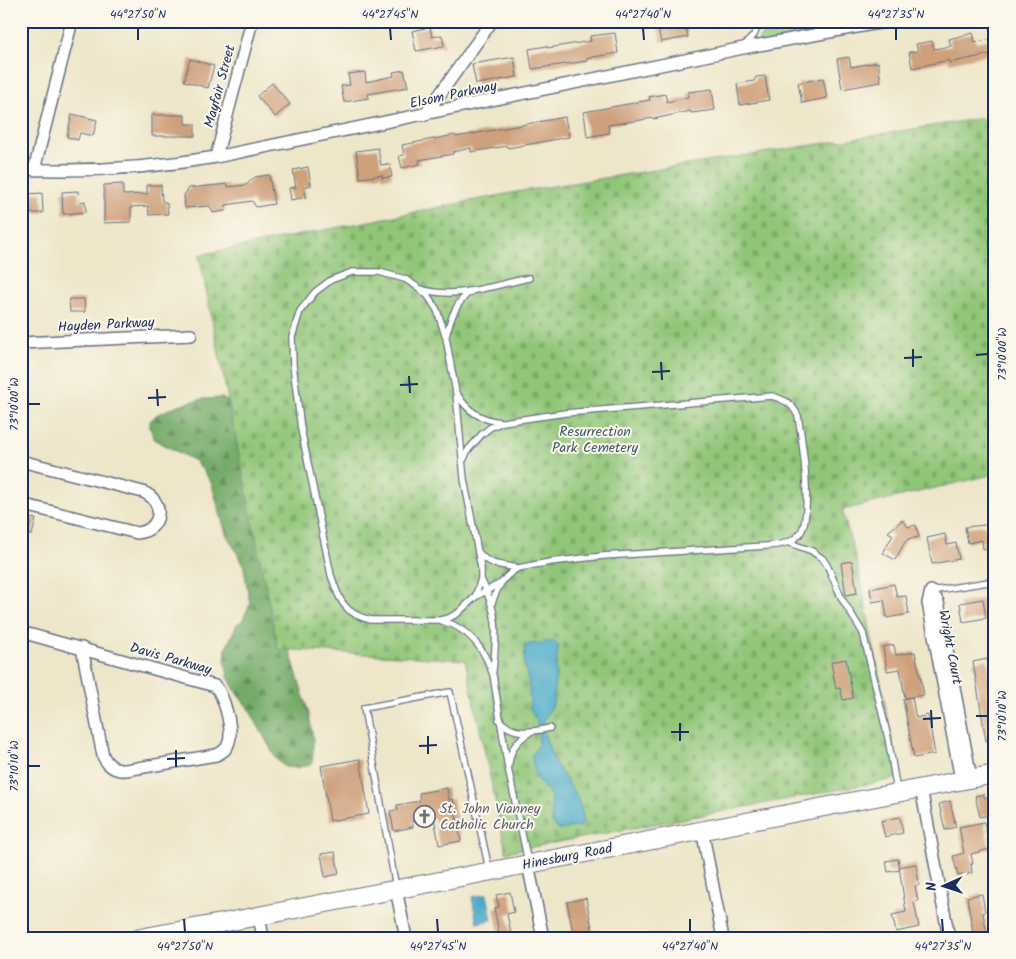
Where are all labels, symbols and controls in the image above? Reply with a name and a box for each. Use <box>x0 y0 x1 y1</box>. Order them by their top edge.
text: 44°27'50"N <box>110 5 166 24</box>
text: 44°27'45"N <box>362 5 418 24</box>
text: 44°27'40"N <box>615 5 671 24</box>
text: 44°27'35"N <box>868 5 924 24</box>
street label: Mayfair Street <box>198 42 242 130</box>
street label: Elsom Parkway <box>408 75 499 115</box>
street label: Hayden Parkway <box>57 311 155 339</box>
text: 73°10'00"W <box>993 327 1012 381</box>
text: 73°10'00"W <box>5 377 24 431</box>
park label: Resurrection Park Cemetery <box>552 421 638 459</box>
street label: Wright Court <box>932 608 968 687</box>
street label: Davis Parkway <box>127 637 215 681</box>
text: 73°10'10"W <box>993 690 1012 742</box>
text: 73°10'10"W <box>5 740 24 792</box>
place label: St. John Vianney Catholic Church <box>440 798 541 836</box>
church icon: St. John Vianney Catholic Church <box>412 804 436 828</box>
street label: Hinesburg Road <box>520 837 615 877</box>
north arrow <box>918 862 968 912</box>
text: N <box>921 881 943 892</box>
text: 44°27'50"N <box>157 937 213 956</box>
text: 44°27'45"N <box>410 937 466 956</box>
text: 44°27'40"N <box>662 937 718 956</box>
text: 44°27'35"N <box>915 937 971 956</box>

